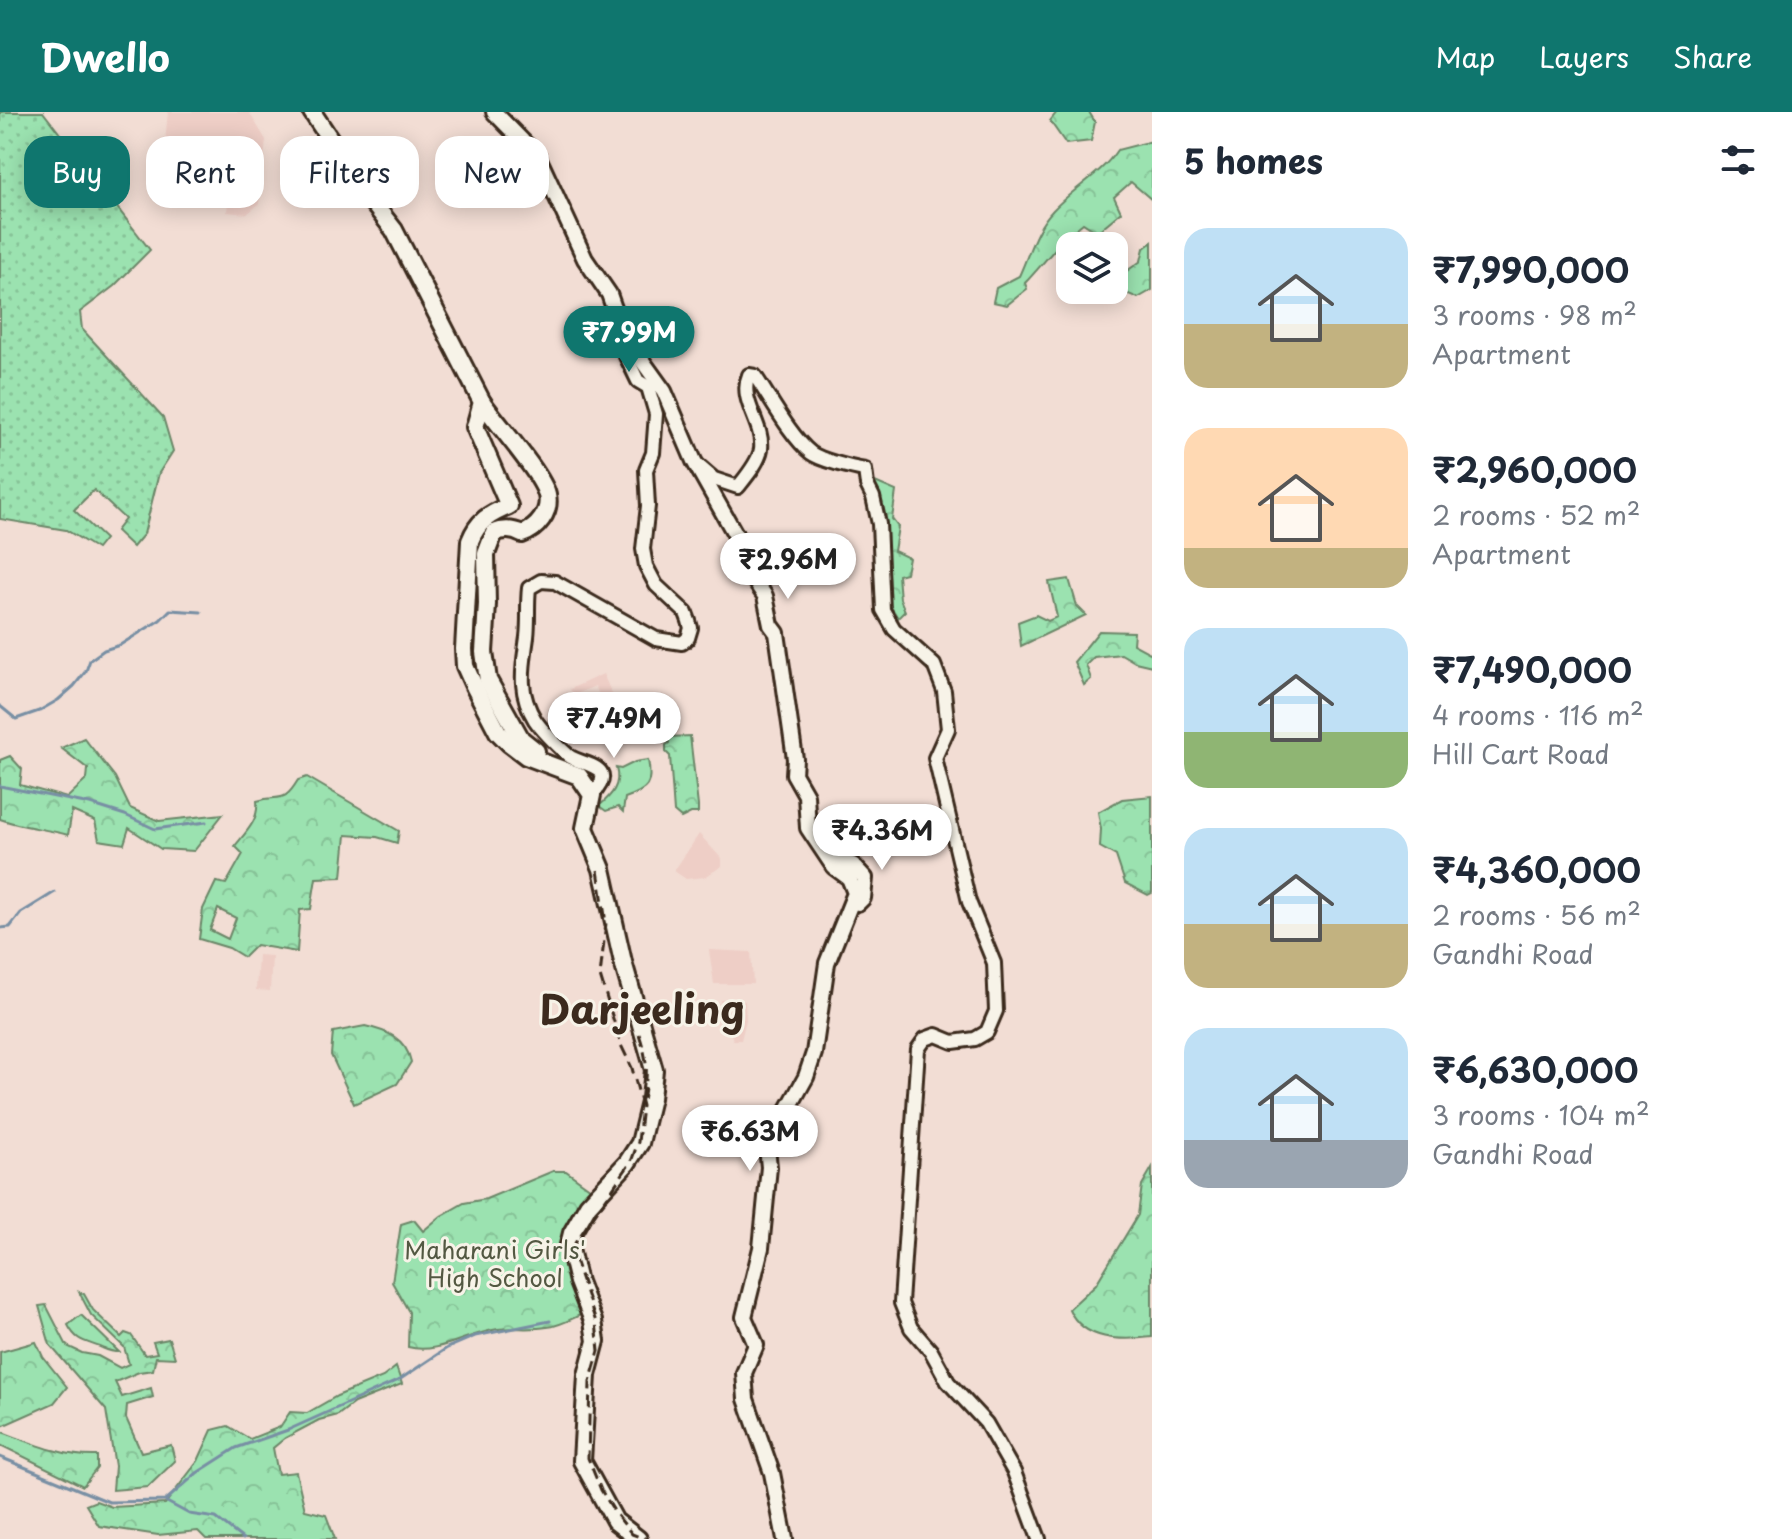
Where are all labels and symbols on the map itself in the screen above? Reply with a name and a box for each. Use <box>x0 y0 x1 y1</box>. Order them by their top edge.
pin: ₹7.99M <box>564 306 694 374</box>
pin: ₹2.96M <box>723 533 853 601</box>
pin: ₹7.49M <box>549 692 679 760</box>
pin: ₹4.36M <box>817 804 947 872</box>
district label: Darjeeling <box>539 977 745 1038</box>
pin: ₹6.63M <box>685 1105 815 1173</box>
park label: Maharani Girls' High School <box>404 1231 586 1295</box>

